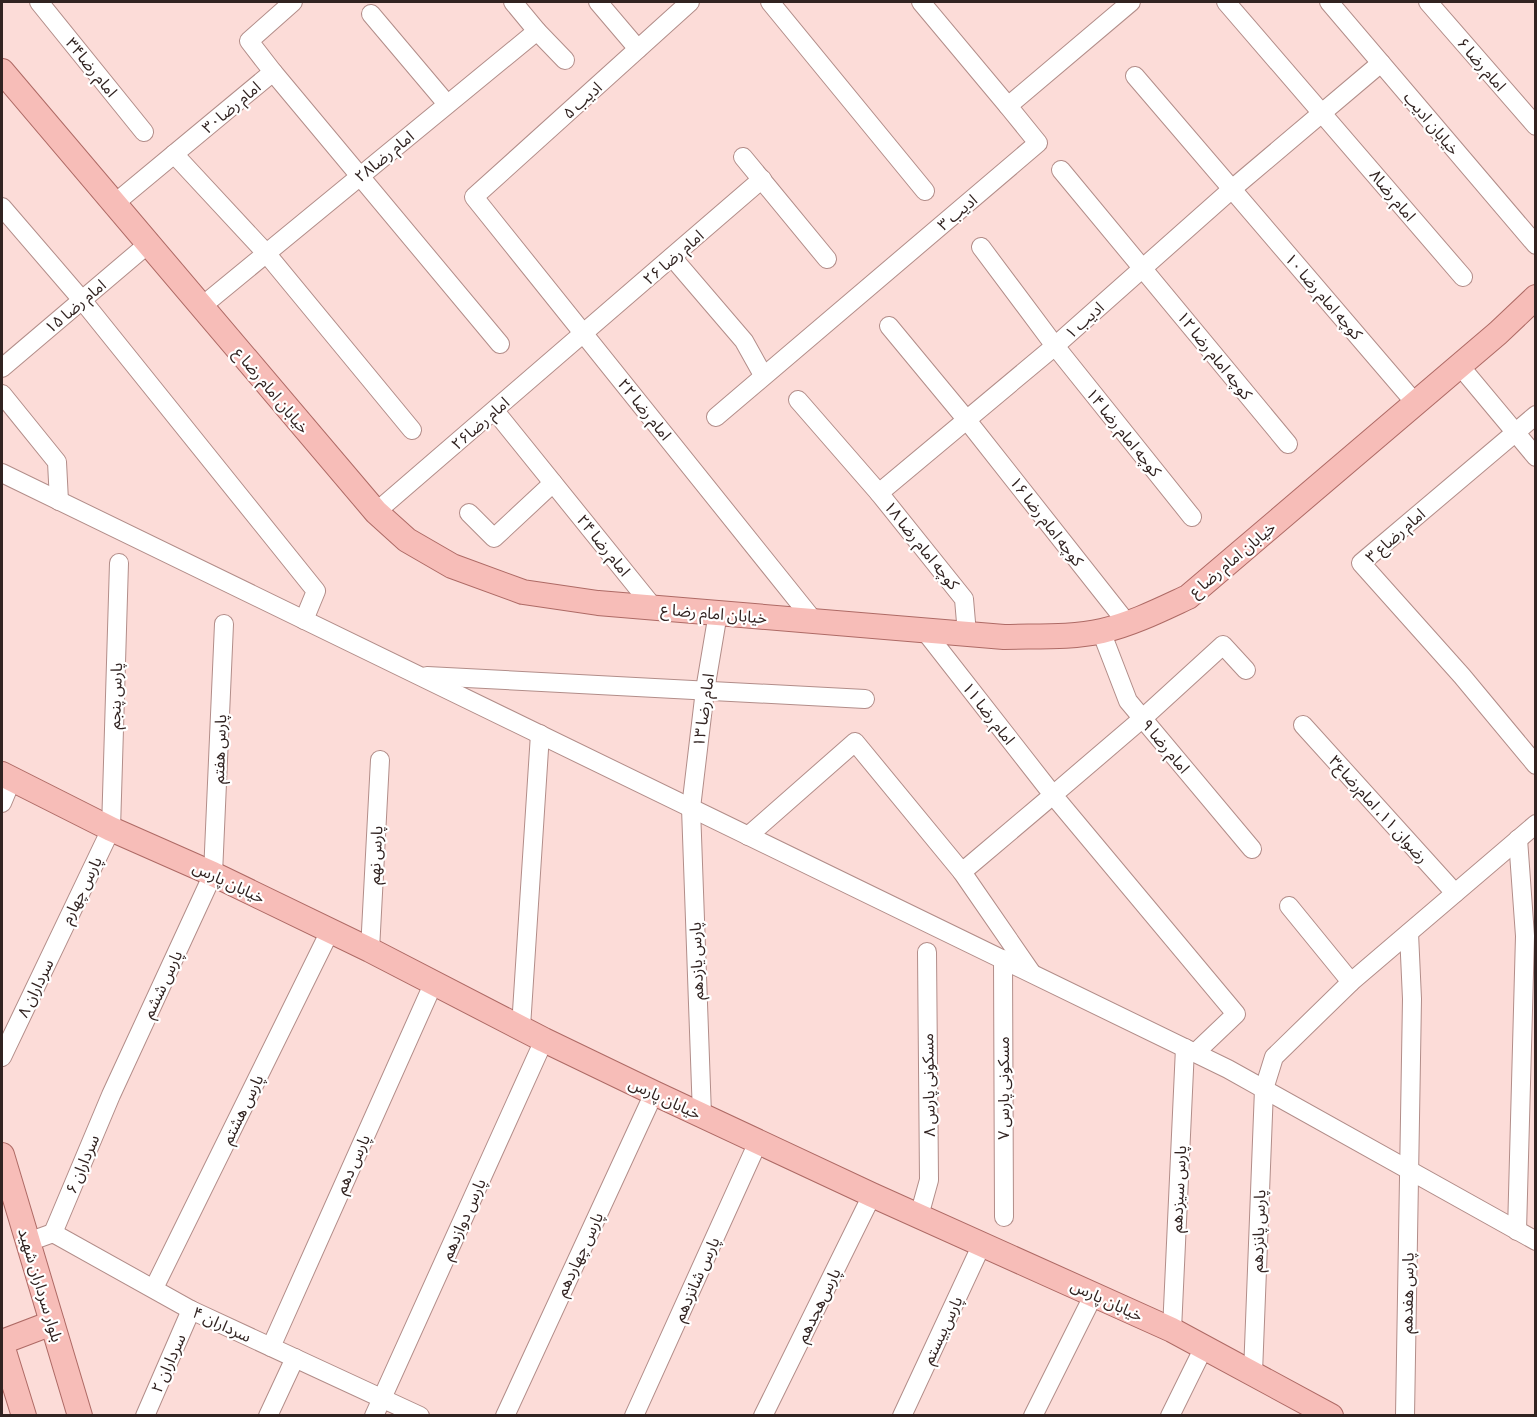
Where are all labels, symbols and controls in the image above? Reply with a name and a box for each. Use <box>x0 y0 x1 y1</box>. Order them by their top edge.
street label: امام رضا ۶ <box>1451 32 1512 97</box>
street label: امام رضا۳۴ <box>60 33 123 103</box>
street label: امام رضا۳۰ <box>197 76 266 140</box>
street label: ادیب ۵ <box>558 76 606 124</box>
street label: خیابان ادیب <box>1399 86 1465 160</box>
street label: امام رضا۲۸ <box>350 125 420 188</box>
street label: امام رضا۸ <box>1363 164 1421 227</box>
street label: ادیب ۳ <box>932 189 982 235</box>
street label: امام رضا ۲۶ <box>638 224 709 291</box>
street label: کوچه امام رضا ۱۰ <box>1279 248 1368 346</box>
street label: ۱۵ امام رضا <box>40 274 112 340</box>
street label: ادیب ۱ <box>1060 296 1108 344</box>
street label: کوچه امام رضا ۱۲ <box>1171 306 1258 406</box>
street label: خیابان امام رضا ع <box>228 342 315 439</box>
street label: امام رضا ۲۲ <box>612 373 677 446</box>
street label: کوچه امام رضا ۱۴ <box>1080 383 1167 483</box>
street label: امام رضا۲۶ <box>446 392 515 456</box>
street label: کوچه امام رضا ۱۶ <box>1003 472 1089 572</box>
street label: کوچه امام رضا ۱۸ <box>878 496 965 596</box>
street label: امام رضا‌ع ۳ <box>1360 503 1431 569</box>
street label: امام رضا ۲۴ <box>571 509 636 582</box>
street label: خیابان امام رضا ع <box>1184 516 1281 603</box>
street label: خیابان امام رضا ع <box>660 597 768 631</box>
street label: پارس‌‌ پنجم <box>103 662 129 730</box>
street label: امام رضا ۱۳ <box>687 672 721 748</box>
street label: امام رضا ۱۱ <box>956 677 1020 750</box>
street label: پارس‌‌ هفتم <box>207 714 233 784</box>
street label: امام رضا ۹ <box>1135 714 1195 779</box>
street label: رضوان ۱۱، امام‌رضا‌ع‌۳ <box>1323 750 1434 869</box>
street label: پارس‌‌ نهم <box>362 825 390 885</box>
street label: پارس‌‌ چهارم <box>55 853 109 928</box>
street label: خیابان پارس <box>189 856 269 908</box>
street label: پارس‌‌ یازدهم <box>684 922 710 1000</box>
street label: پارس‌‌ ششم <box>137 946 189 1022</box>
street label: سرداران ۸ <box>11 955 59 1021</box>
street label: مسکونی پارس ۸ <box>916 1033 940 1137</box>
street label: مسکونی ‌پارس ۷ <box>992 1036 1014 1140</box>
street label: پارس‌‌ هشتم <box>216 1070 270 1148</box>
street label: خیابان پارس <box>625 1072 705 1124</box>
street label: سرداران ۶ <box>60 1131 104 1197</box>
street label: پارس‌‌ دهم <box>329 1131 377 1198</box>
street label: پارس‌ سیزدهم <box>1165 1145 1193 1233</box>
street label: پارس‌‌ دوازدهم <box>435 1175 493 1264</box>
street label: پارس‌ پانزدهم <box>1246 1189 1272 1273</box>
street label: پارس‌‌ چهاردهم <box>550 1208 610 1301</box>
street label: بلوار سرداران شهید <box>13 1225 69 1345</box>
street label: پارس‌‌ شانزدهم <box>668 1233 726 1326</box>
street label: پارس‌ هفدهم <box>1395 1252 1421 1334</box>
street label: پارس‌‌هجدهم <box>791 1264 847 1347</box>
street label: خیابان پارس <box>1067 1274 1147 1326</box>
street label: پارس‌بیستم <box>917 1292 969 1369</box>
street label: سرداران ۴ <box>189 1301 255 1347</box>
street label: سرداران ۲ <box>145 1330 191 1396</box>

